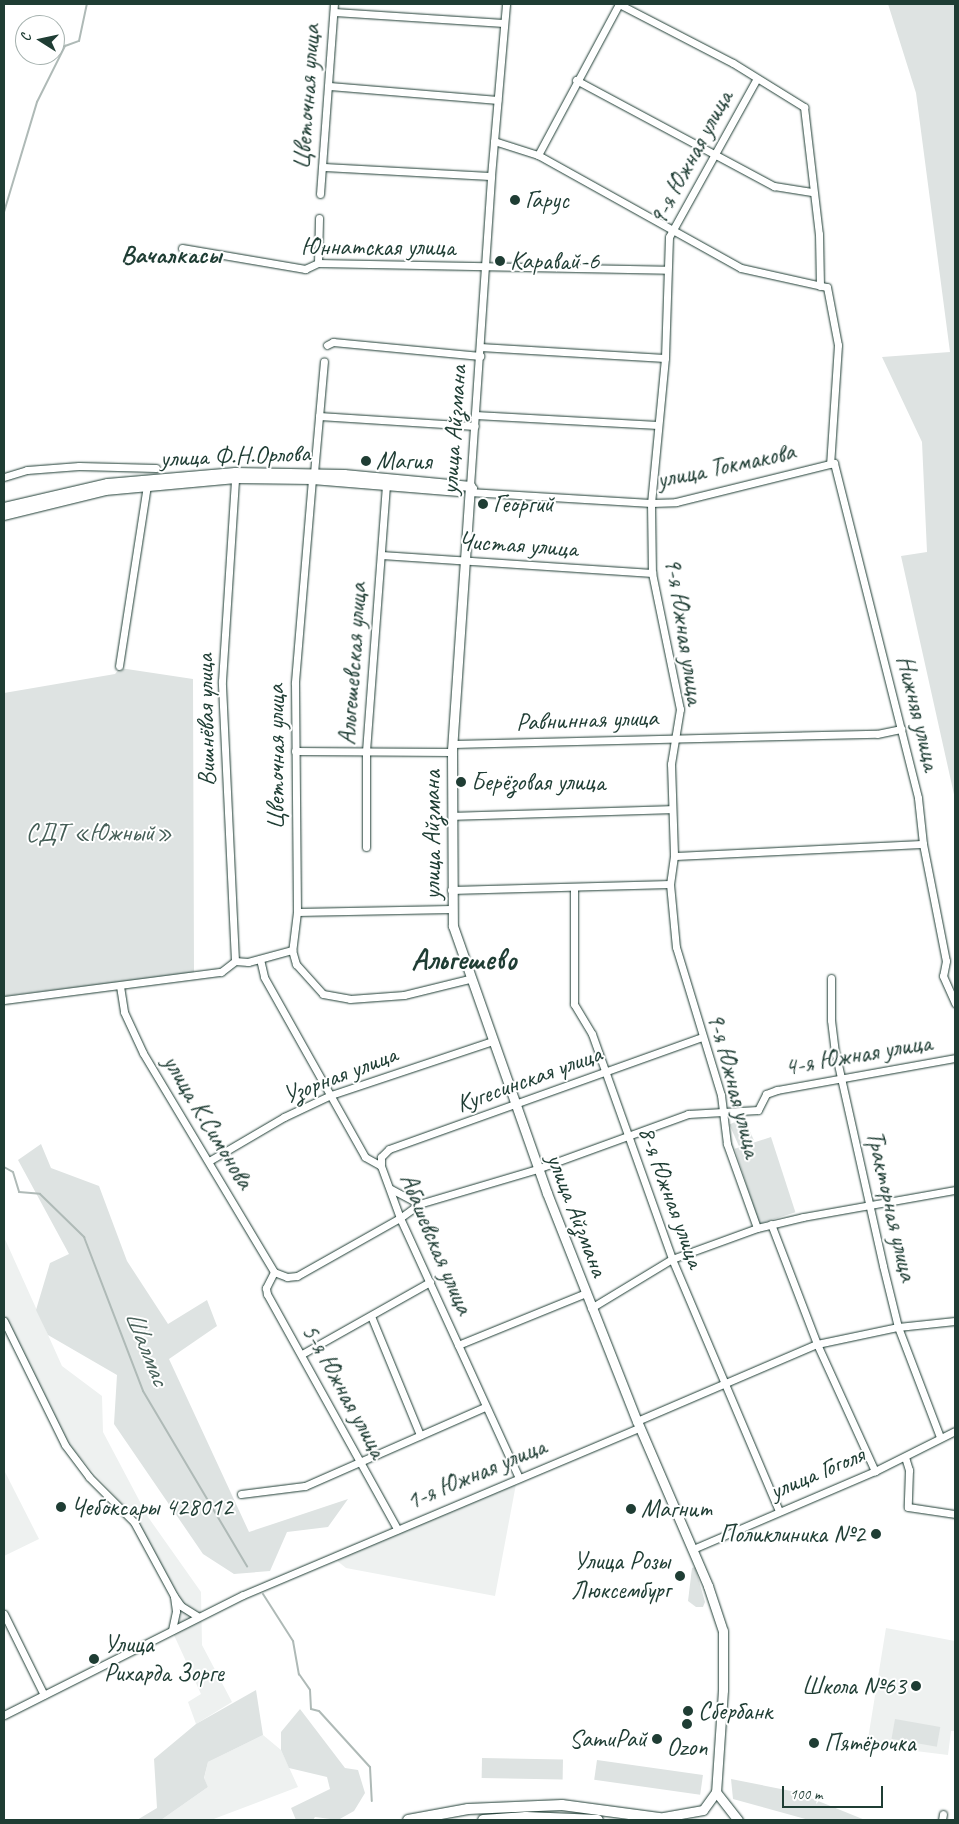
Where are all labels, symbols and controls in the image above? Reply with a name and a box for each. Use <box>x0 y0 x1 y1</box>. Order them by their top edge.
north arrow <box>15 15 65 65</box>
street label: Цветочная улица <box>287 22 327 172</box>
text: С <box>17 33 35 42</box>
street label: 9-я Южная улица <box>643 85 739 231</box>
place label: Гарус <box>525 185 569 215</box>
marker: Гарус <box>509 194 521 206</box>
street label: Юннатская улица <box>301 232 455 262</box>
district label: Вачалкасы <box>121 239 221 271</box>
place label: Каравай-6 <box>510 246 599 276</box>
marker: Каравай-6 <box>494 255 506 267</box>
street label: улица Айзмана <box>435 364 473 496</box>
street label: улица Токмакова <box>654 437 798 495</box>
street label: улица Ф.Н.Орлова <box>160 438 310 474</box>
place label: Магия <box>376 446 432 476</box>
marker: Магия <box>360 455 372 467</box>
place label: Георгий <box>493 489 554 519</box>
marker: Георгий <box>477 498 489 510</box>
street label: Чистая улица <box>457 526 579 564</box>
street label: 9-я Южная улица <box>658 555 710 707</box>
street label: Альгешевская улица <box>332 581 374 747</box>
street label: Вишнёвая улица <box>190 652 222 788</box>
street label: Нижняя улица <box>889 653 947 773</box>
street label: Цветочная улица <box>261 683 291 831</box>
street label: Равнинная улица <box>514 702 660 738</box>
place label: Берёзовая улица <box>471 767 605 797</box>
street label: улица Айзмана <box>417 770 447 900</box>
marker: Берёзовая улица <box>455 776 467 788</box>
park label: СДТ «Южный» <box>26 818 172 848</box>
district label: Альгешево <box>411 941 517 977</box>
street label: 9-я Южная улица <box>700 1009 768 1161</box>
street label: 4-я Южная улица <box>782 1027 934 1083</box>
street label: Кугесинская улица <box>451 1039 607 1119</box>
street label: Узорная улица <box>279 1040 401 1110</box>
street label: улица К.Симонова <box>156 1049 260 1195</box>
street label: 8-я Южная улица <box>631 1122 711 1272</box>
street label: Тракторная улица <box>859 1127 923 1285</box>
street label: улица Айзмана <box>540 1149 614 1281</box>
street label: Абашевская улица <box>393 1168 479 1320</box>
water label: Шалмас <box>118 1306 176 1390</box>
street label: 5-я Южная улица <box>295 1319 393 1463</box>
street label: 1-я Южная улица <box>402 1431 550 1517</box>
street label: улица Гоголя <box>766 1440 868 1506</box>
place label: Чебоксары 428012 <box>71 1492 233 1522</box>
place label: Магнит <box>641 1494 712 1524</box>
marker: Чебоксары 428012 <box>55 1501 67 1513</box>
marker: Магнит <box>625 1503 637 1515</box>
place label: Поликлиника №2 <box>719 1519 865 1549</box>
marker: Поликлиника №2 <box>869 1527 883 1541</box>
place label: Улица Розы Люксембург <box>571 1547 670 1606</box>
marker: Улица Розы Люксембург <box>674 1570 686 1582</box>
place label: Улица Рихарда Зорге <box>104 1630 224 1689</box>
marker: Улица Рихарда Зорге <box>88 1653 100 1665</box>
place label: Школа №63 <box>802 1671 906 1701</box>
marker: Школа №63 <box>910 1680 922 1692</box>
place label: Сбербанк <box>698 1696 772 1726</box>
marker: Сбербанк <box>682 1705 694 1717</box>
marker: Ozon <box>681 1718 693 1730</box>
place label: SamuРай <box>569 1724 647 1754</box>
place label: Пятёрочка <box>824 1728 916 1758</box>
place label: Ozon <box>666 1732 708 1762</box>
marker: SamuРай <box>651 1733 663 1745</box>
marker: Пятёрочка <box>808 1737 820 1749</box>
scale bar <box>784 1776 885 1808</box>
text: 100 m <box>790 1785 822 1804</box>

